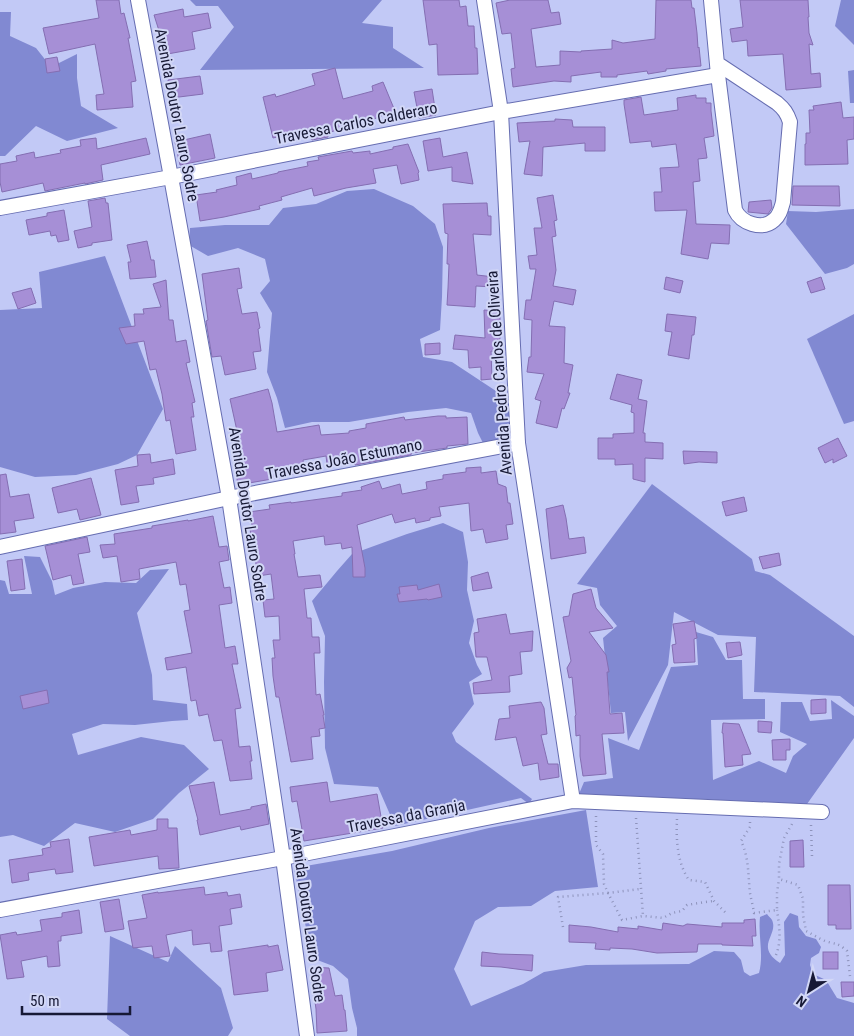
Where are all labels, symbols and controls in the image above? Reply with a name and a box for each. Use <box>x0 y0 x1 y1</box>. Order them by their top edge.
street label: Avenida Doutor Lauro Sodre <box>151 27 203 203</box>
street label: Travessa Carlos Calderaro <box>273 98 439 148</box>
street label: Avenida Pedro Carlos de Oliveira <box>482 270 516 476</box>
street label: Avenida Doutor Lauro Sodre <box>225 426 271 602</box>
street label: Travessa João Estumano <box>264 435 424 483</box>
street label: Travessa da Granja <box>345 795 467 837</box>
street label: Avenida Doutor Lauro Sodre <box>286 827 330 1003</box>
north arrow <box>784 966 834 1016</box>
scale bar <box>22 984 130 1016</box>
text: 50 m <box>30 992 60 1010</box>
text: N <box>793 993 810 1011</box>

